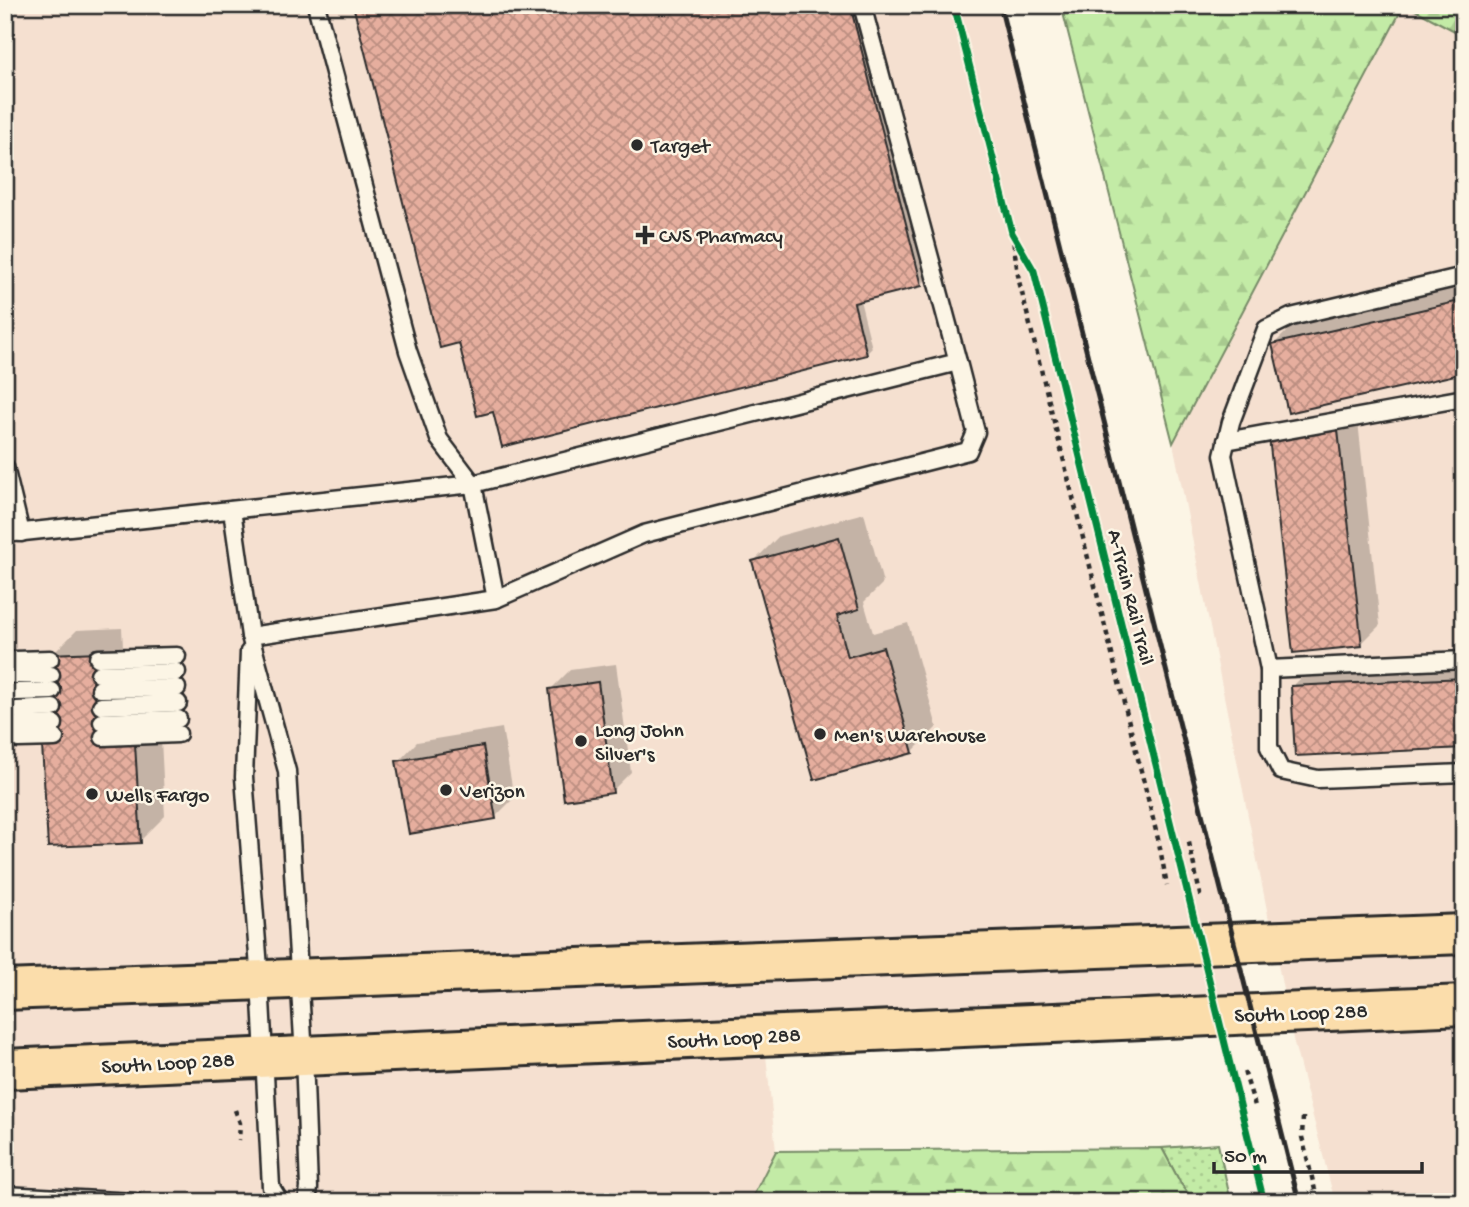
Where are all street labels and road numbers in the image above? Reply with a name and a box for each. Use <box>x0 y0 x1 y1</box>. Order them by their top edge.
street label: A-Train Rail Trail <box>1100 527 1158 668</box>
street label: South Loop 288 <box>1234 1001 1368 1030</box>
street label: South Loop 288 <box>667 1025 801 1056</box>
street label: South Loop 288 <box>101 1050 235 1081</box>

